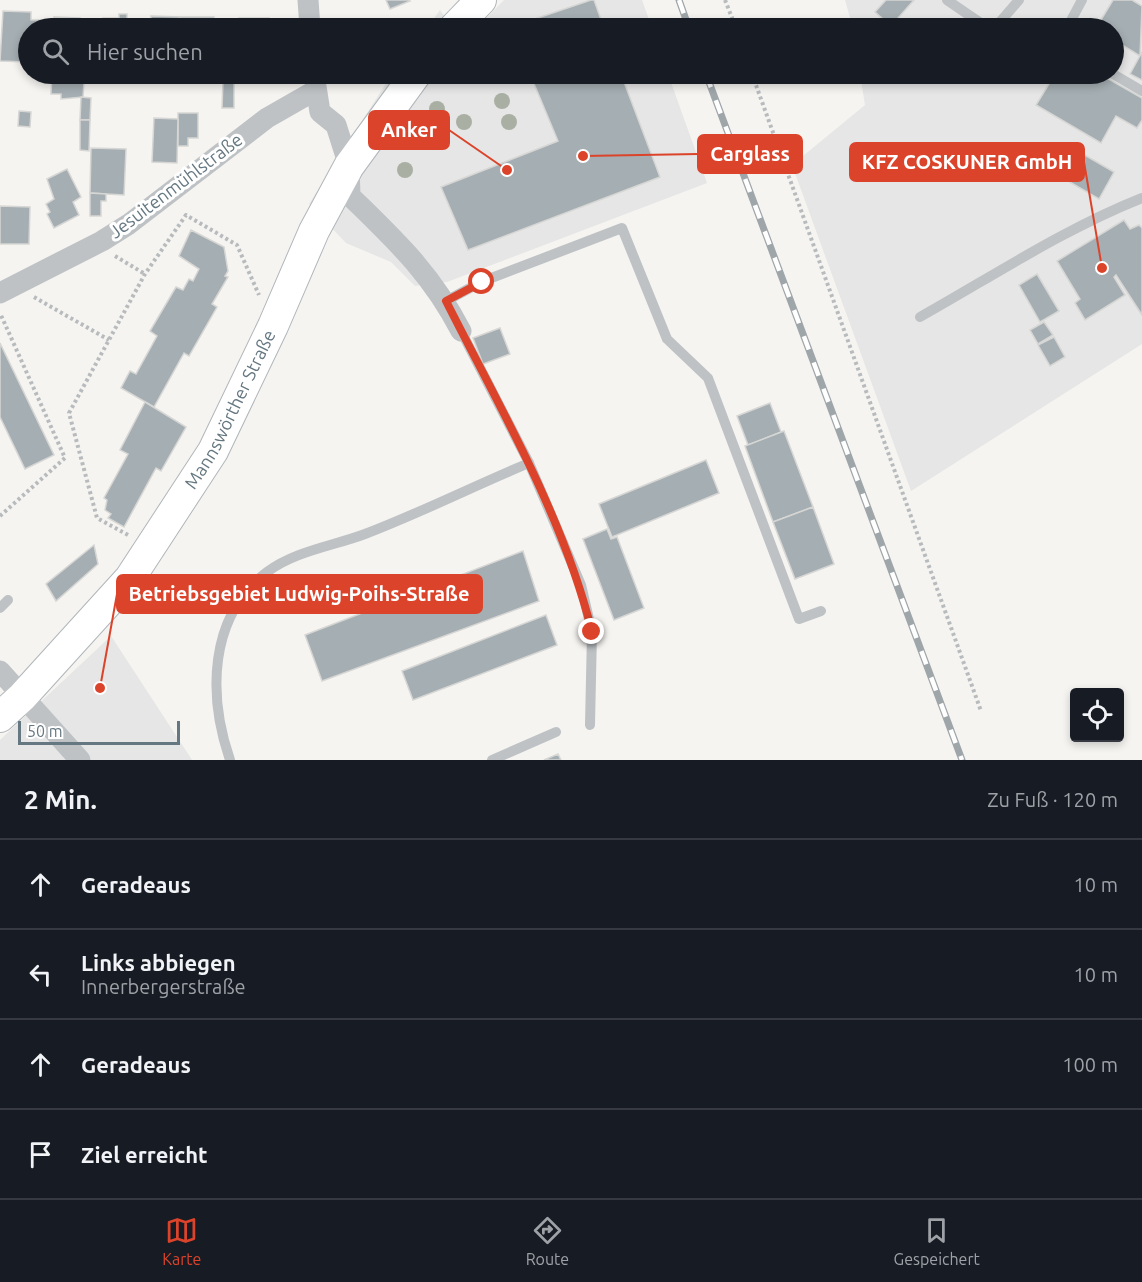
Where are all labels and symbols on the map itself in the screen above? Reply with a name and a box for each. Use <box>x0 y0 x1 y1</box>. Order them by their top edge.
callout: Anker <box>369 111 449 149</box>
text: Anker <box>381 118 438 141</box>
street label: Jesuitenmühlstraße <box>105 129 246 242</box>
callout: Carglass <box>698 135 802 173</box>
text: Carglass <box>710 142 790 165</box>
callout: KFZ COSKUNER GmbH <box>850 143 1084 181</box>
text: KFZ COSKUNER GmbH <box>862 150 1072 173</box>
route start <box>468 268 494 294</box>
street label: Mannswörther Straße <box>180 326 279 492</box>
callout: Betriebsgebiet Ludwig-Poihs-Straße <box>117 575 482 613</box>
text: Betriebsgebiet Ludwig-Poihs-Straße <box>128 582 470 605</box>
route end <box>578 618 604 644</box>
scale bar <box>18 718 180 746</box>

